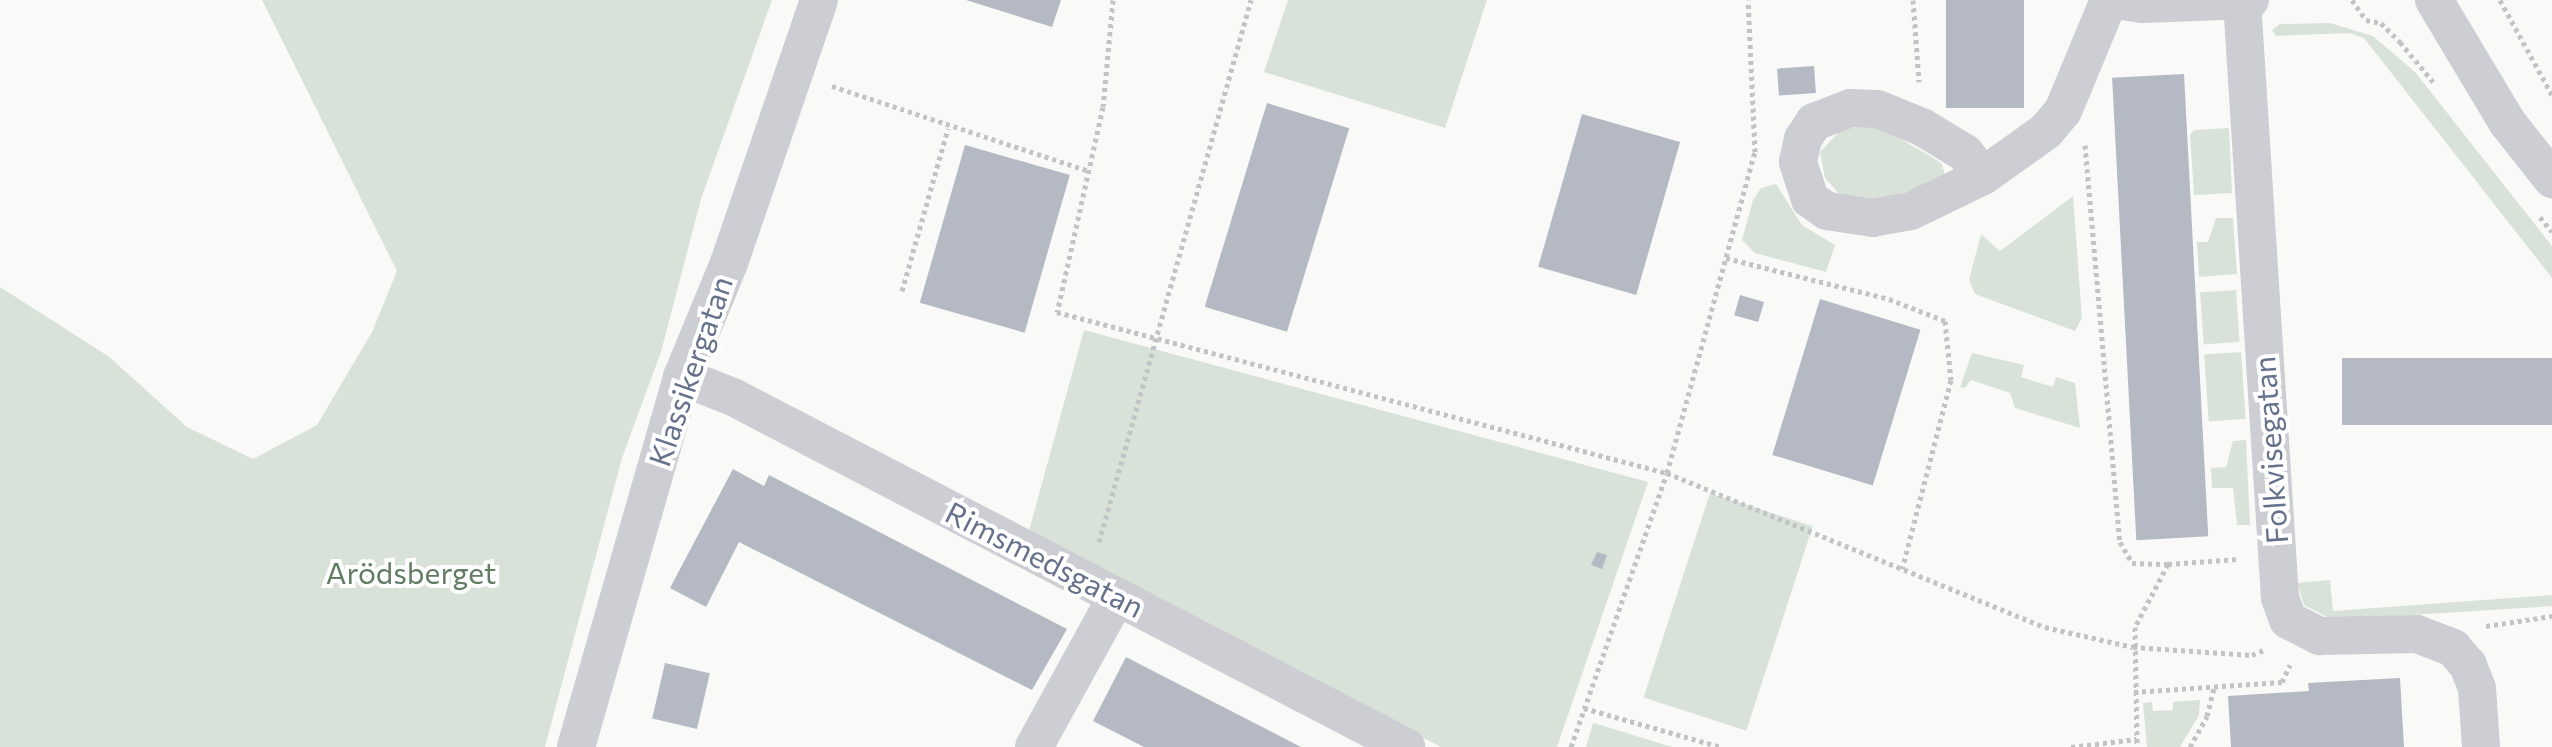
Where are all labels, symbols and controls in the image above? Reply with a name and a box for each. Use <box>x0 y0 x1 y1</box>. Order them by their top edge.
street label: Klassikergatan <box>641 271 739 471</box>
street label: Folkvisegatan <box>2245 355 2295 545</box>
street label: Rimsmedsgatan <box>940 494 1150 624</box>
park label: Arödsberget <box>326 554 496 590</box>

